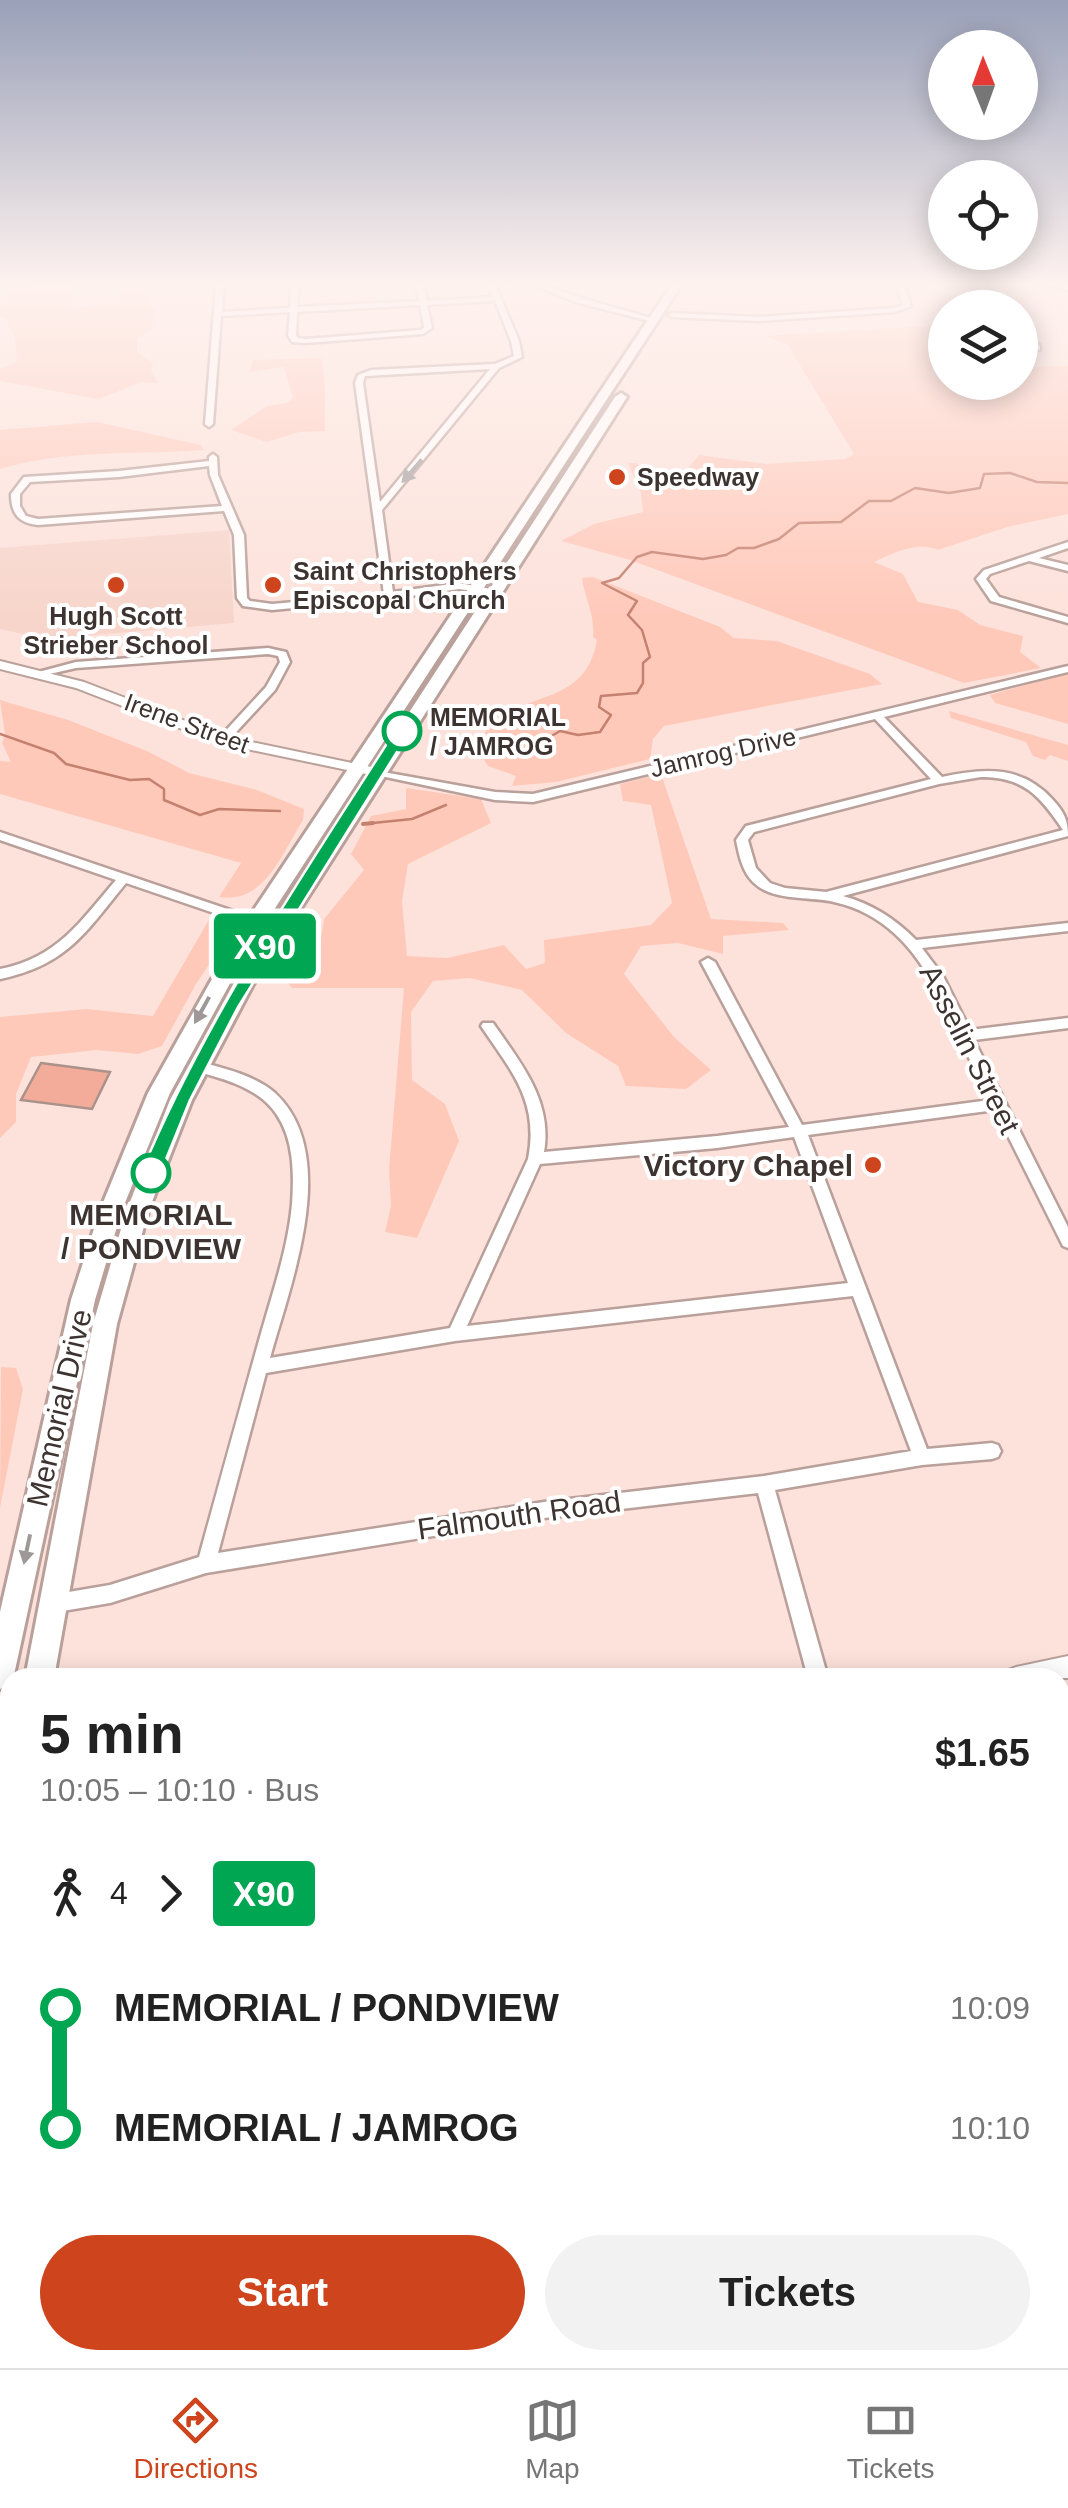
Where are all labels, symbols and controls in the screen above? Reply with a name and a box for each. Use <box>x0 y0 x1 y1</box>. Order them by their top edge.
north arrow <box>928 30 1038 140</box>
map controls <box>928 30 1038 400</box>
button: locate <box>928 160 1038 270</box>
button: layers <box>928 290 1038 400</box>
one-way arrow <box>401 458 423 483</box>
place label: Speedway <box>637 463 759 491</box>
marker: Speedway <box>606 466 628 488</box>
place label: Saint Christophers Episcopal Church <box>293 557 517 614</box>
marker: Hugh Scott Strieber School <box>105 574 127 596</box>
marker: Saint Christophers Episcopal Church <box>262 574 284 596</box>
place label: Hugh Scott Strieber School <box>24 602 208 659</box>
street label: Irene Street <box>121 688 253 759</box>
place label: MEMORIAL / JAMROG <box>430 703 566 760</box>
marker: MEMORIAL / JAMROG <box>383 712 421 750</box>
street label: Jamrog Drive <box>647 722 799 782</box>
line badge: X90 <box>208 914 322 978</box>
text: X90 <box>234 927 296 966</box>
street label: Asselin Street <box>913 959 1027 1140</box>
one-way arrow <box>194 995 211 1024</box>
place label: Victory Chapel <box>643 1149 853 1182</box>
marker: MEMORIAL / PONDVIEW <box>132 1154 170 1192</box>
marker: Victory Chapel <box>862 1154 884 1176</box>
place label: MEMORIAL / PONDVIEW <box>61 1198 242 1265</box>
street label: Memorial Drive <box>20 1306 98 1510</box>
street label: Falmouth Road <box>415 1484 623 1546</box>
one-way arrow <box>19 1534 35 1565</box>
text: 5 min <box>40 1703 184 1765</box>
text: $1.65 <box>935 1732 1030 1774</box>
text: 10:05 – 10:10 · Bus <box>40 1772 319 1808</box>
icon: walk <box>40 1866 95 1921</box>
icon: forward <box>143 1866 198 1921</box>
text: X90 <box>233 1874 295 1913</box>
text: 4 <box>110 1875 128 1911</box>
text: MEMORIAL / PONDVIEW <box>114 1987 559 2029</box>
text: 10:09 <box>950 1990 1030 2026</box>
text: MEMORIAL / JAMROG <box>114 2107 519 2149</box>
text: 10:10 <box>950 2110 1030 2146</box>
button: Start <box>40 2235 525 2350</box>
button: Tickets <box>545 2235 1030 2350</box>
tab: Directions <box>133 2393 258 2485</box>
tab: Map <box>525 2393 580 2485</box>
tab: Tickets <box>847 2393 935 2485</box>

